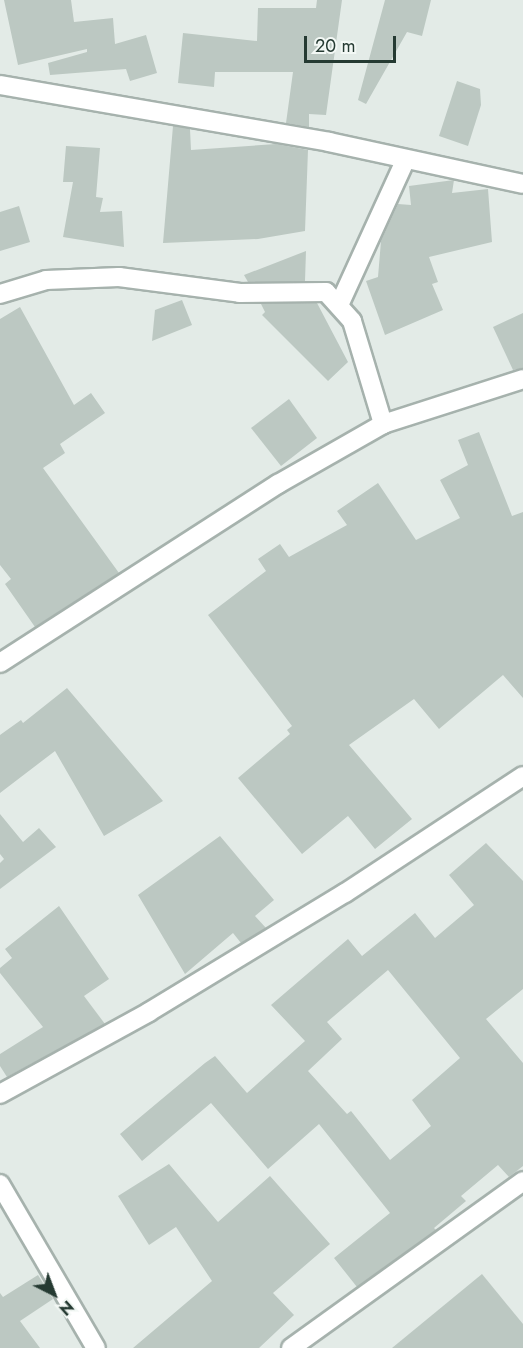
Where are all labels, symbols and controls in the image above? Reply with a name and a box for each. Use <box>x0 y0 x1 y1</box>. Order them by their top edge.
scale bar <box>307 24 398 62</box>
text: 20 m <box>315 33 355 59</box>
north arrow <box>24 1264 84 1324</box>
text: N <box>54 1295 79 1321</box>

